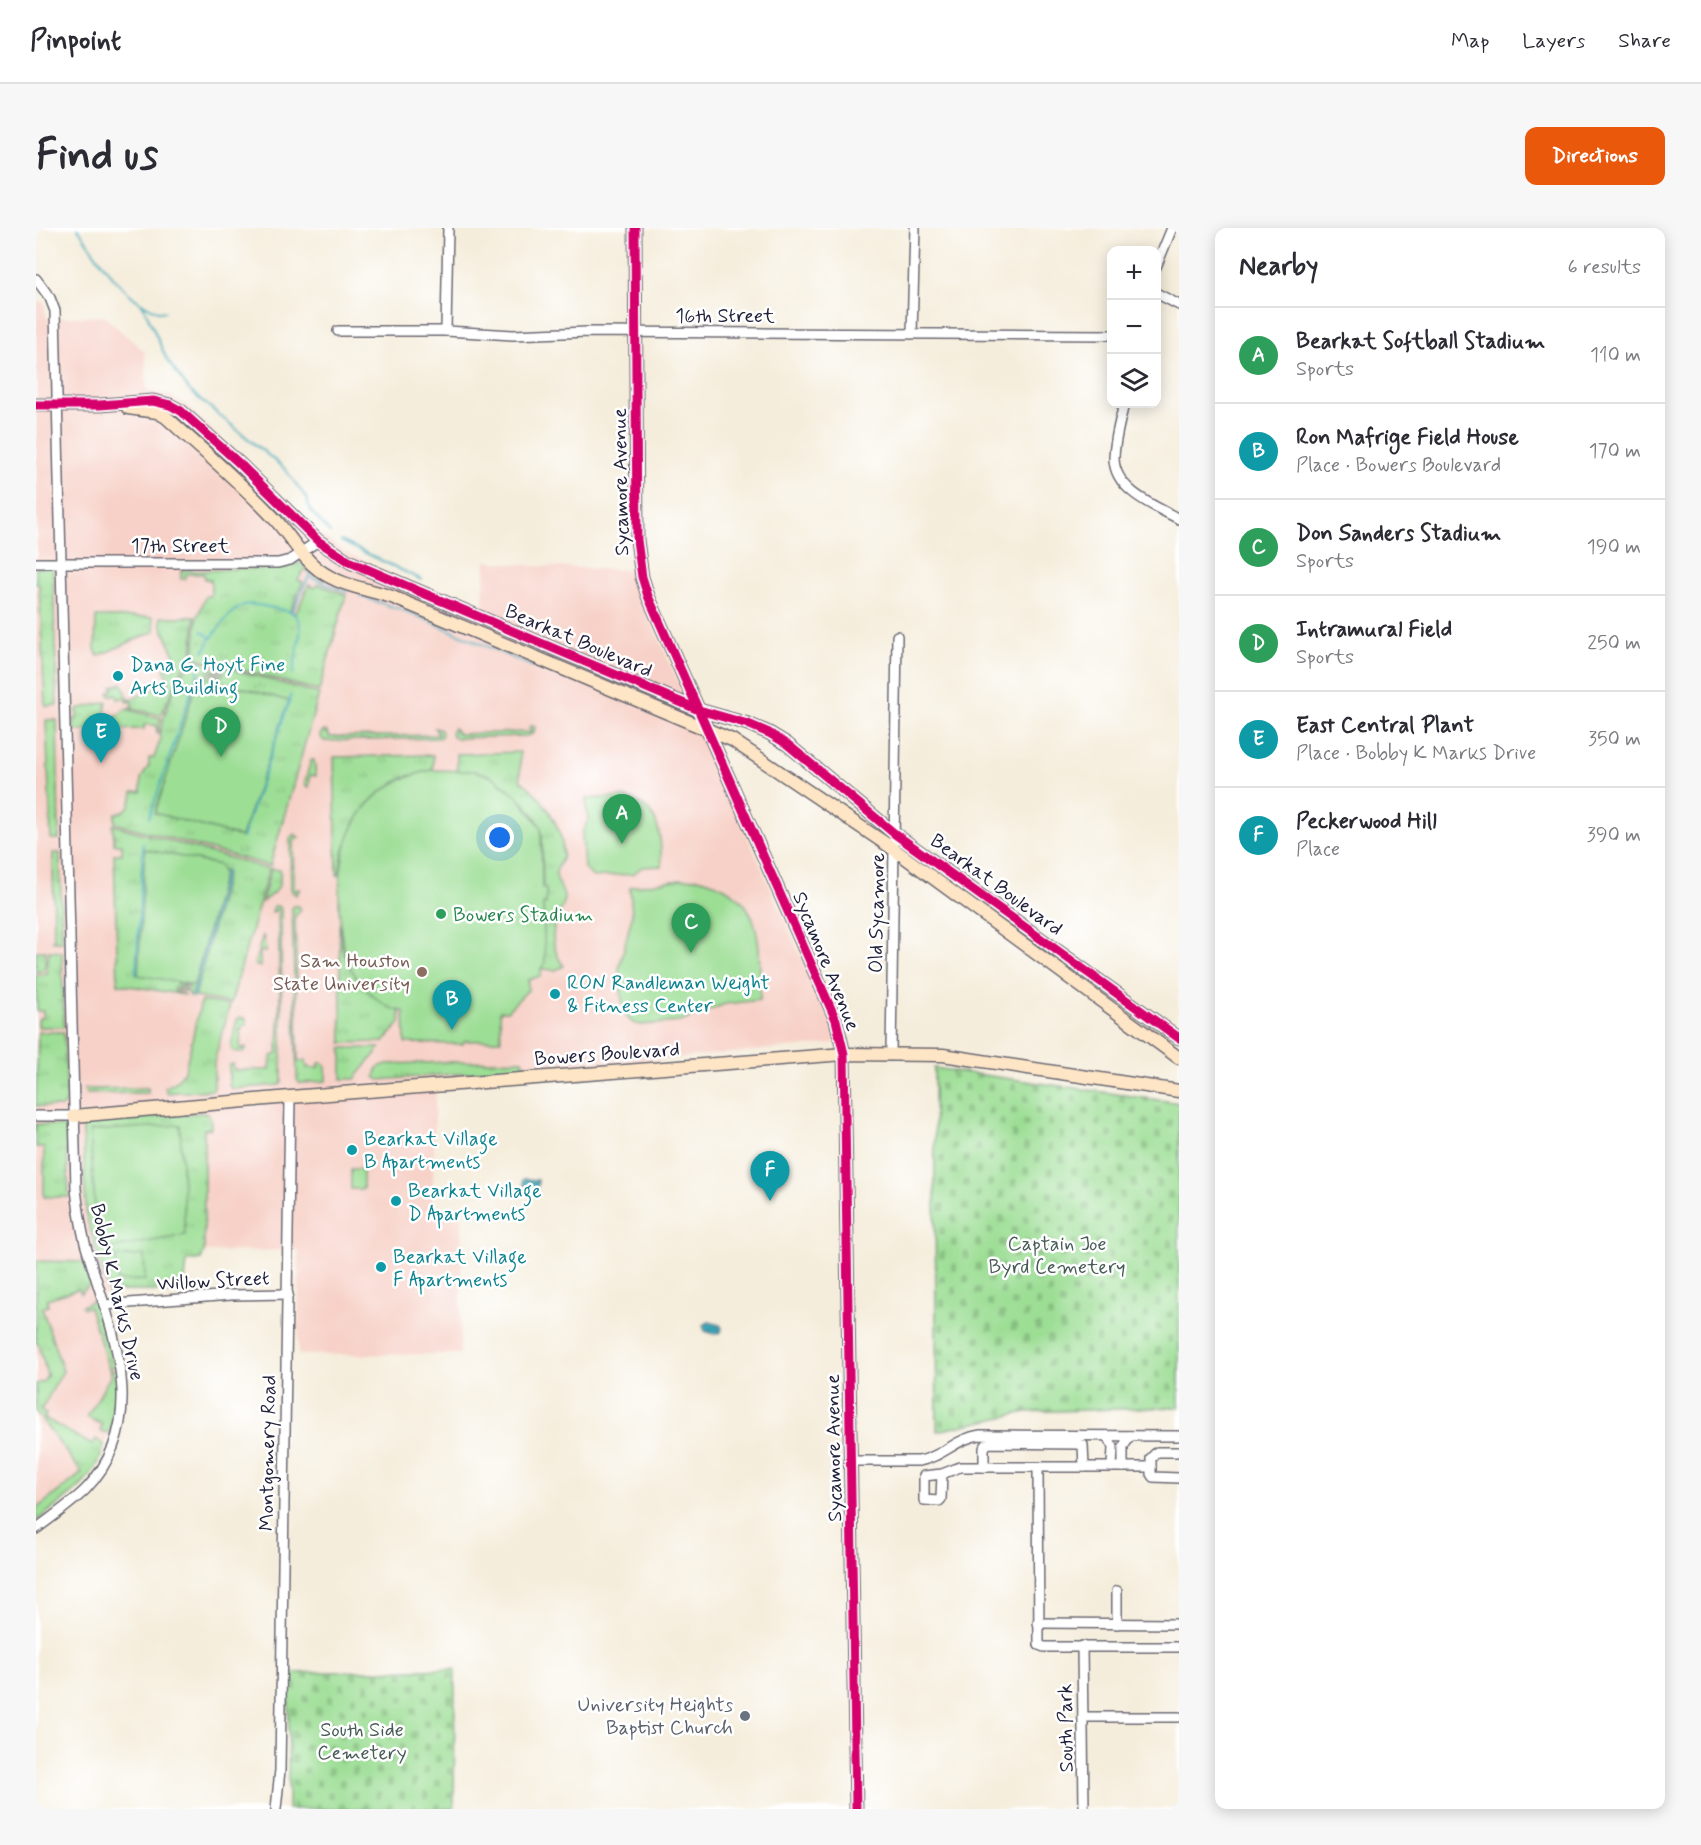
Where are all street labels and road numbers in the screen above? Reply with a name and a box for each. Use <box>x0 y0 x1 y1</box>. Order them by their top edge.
street label: 16th Street <box>675 303 775 330</box>
street label: Sycamore Avenue <box>607 408 636 556</box>
street label: 17th Street <box>131 533 229 560</box>
street label: Bearkat Boulevard <box>501 598 656 685</box>
street label: Bearkat Boulevard <box>924 828 1068 943</box>
street label: Old Sycamore <box>863 853 892 973</box>
street label: Sycamore Avenue <box>785 888 866 1035</box>
street label: Bowers Boulevard <box>533 1036 681 1073</box>
street label: Bobby K Marks Drive <box>83 1201 150 1383</box>
street label: Willow Street <box>156 1265 270 1298</box>
street label: Sycamore Avenue <box>820 1374 849 1522</box>
street label: Montgomery Road <box>254 1375 283 1531</box>
street label: South Park <box>1052 1683 1081 1773</box>

